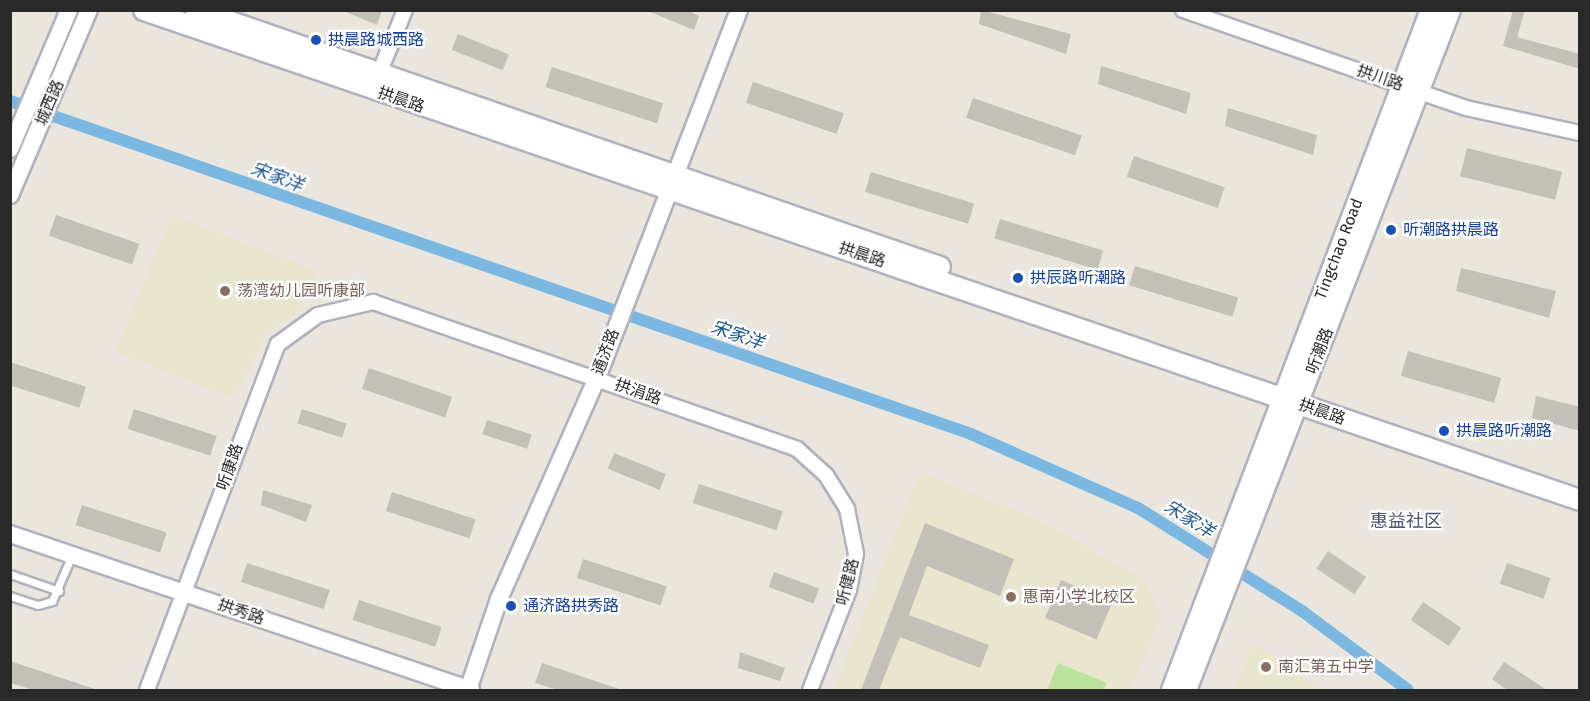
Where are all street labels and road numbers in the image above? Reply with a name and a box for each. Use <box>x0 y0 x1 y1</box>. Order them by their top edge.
street label: 拱川路 <box>1354 61 1406 95</box>
street label: 城西路 <box>32 77 68 129</box>
street label: 拱晨路 <box>375 83 427 117</box>
street label: Tingchao Road <box>1311 196 1367 302</box>
street label: 拱晨路 <box>836 238 888 272</box>
street label: 听潮路 <box>1302 325 1338 377</box>
street label: 通济路 <box>588 326 624 378</box>
street label: 拱涓路 <box>612 375 664 409</box>
street label: 拱晨路 <box>1296 395 1348 429</box>
street label: 听康路 <box>213 441 247 493</box>
street label: 听健路 <box>833 556 863 608</box>
street label: 拱秀路 <box>215 595 267 629</box>

